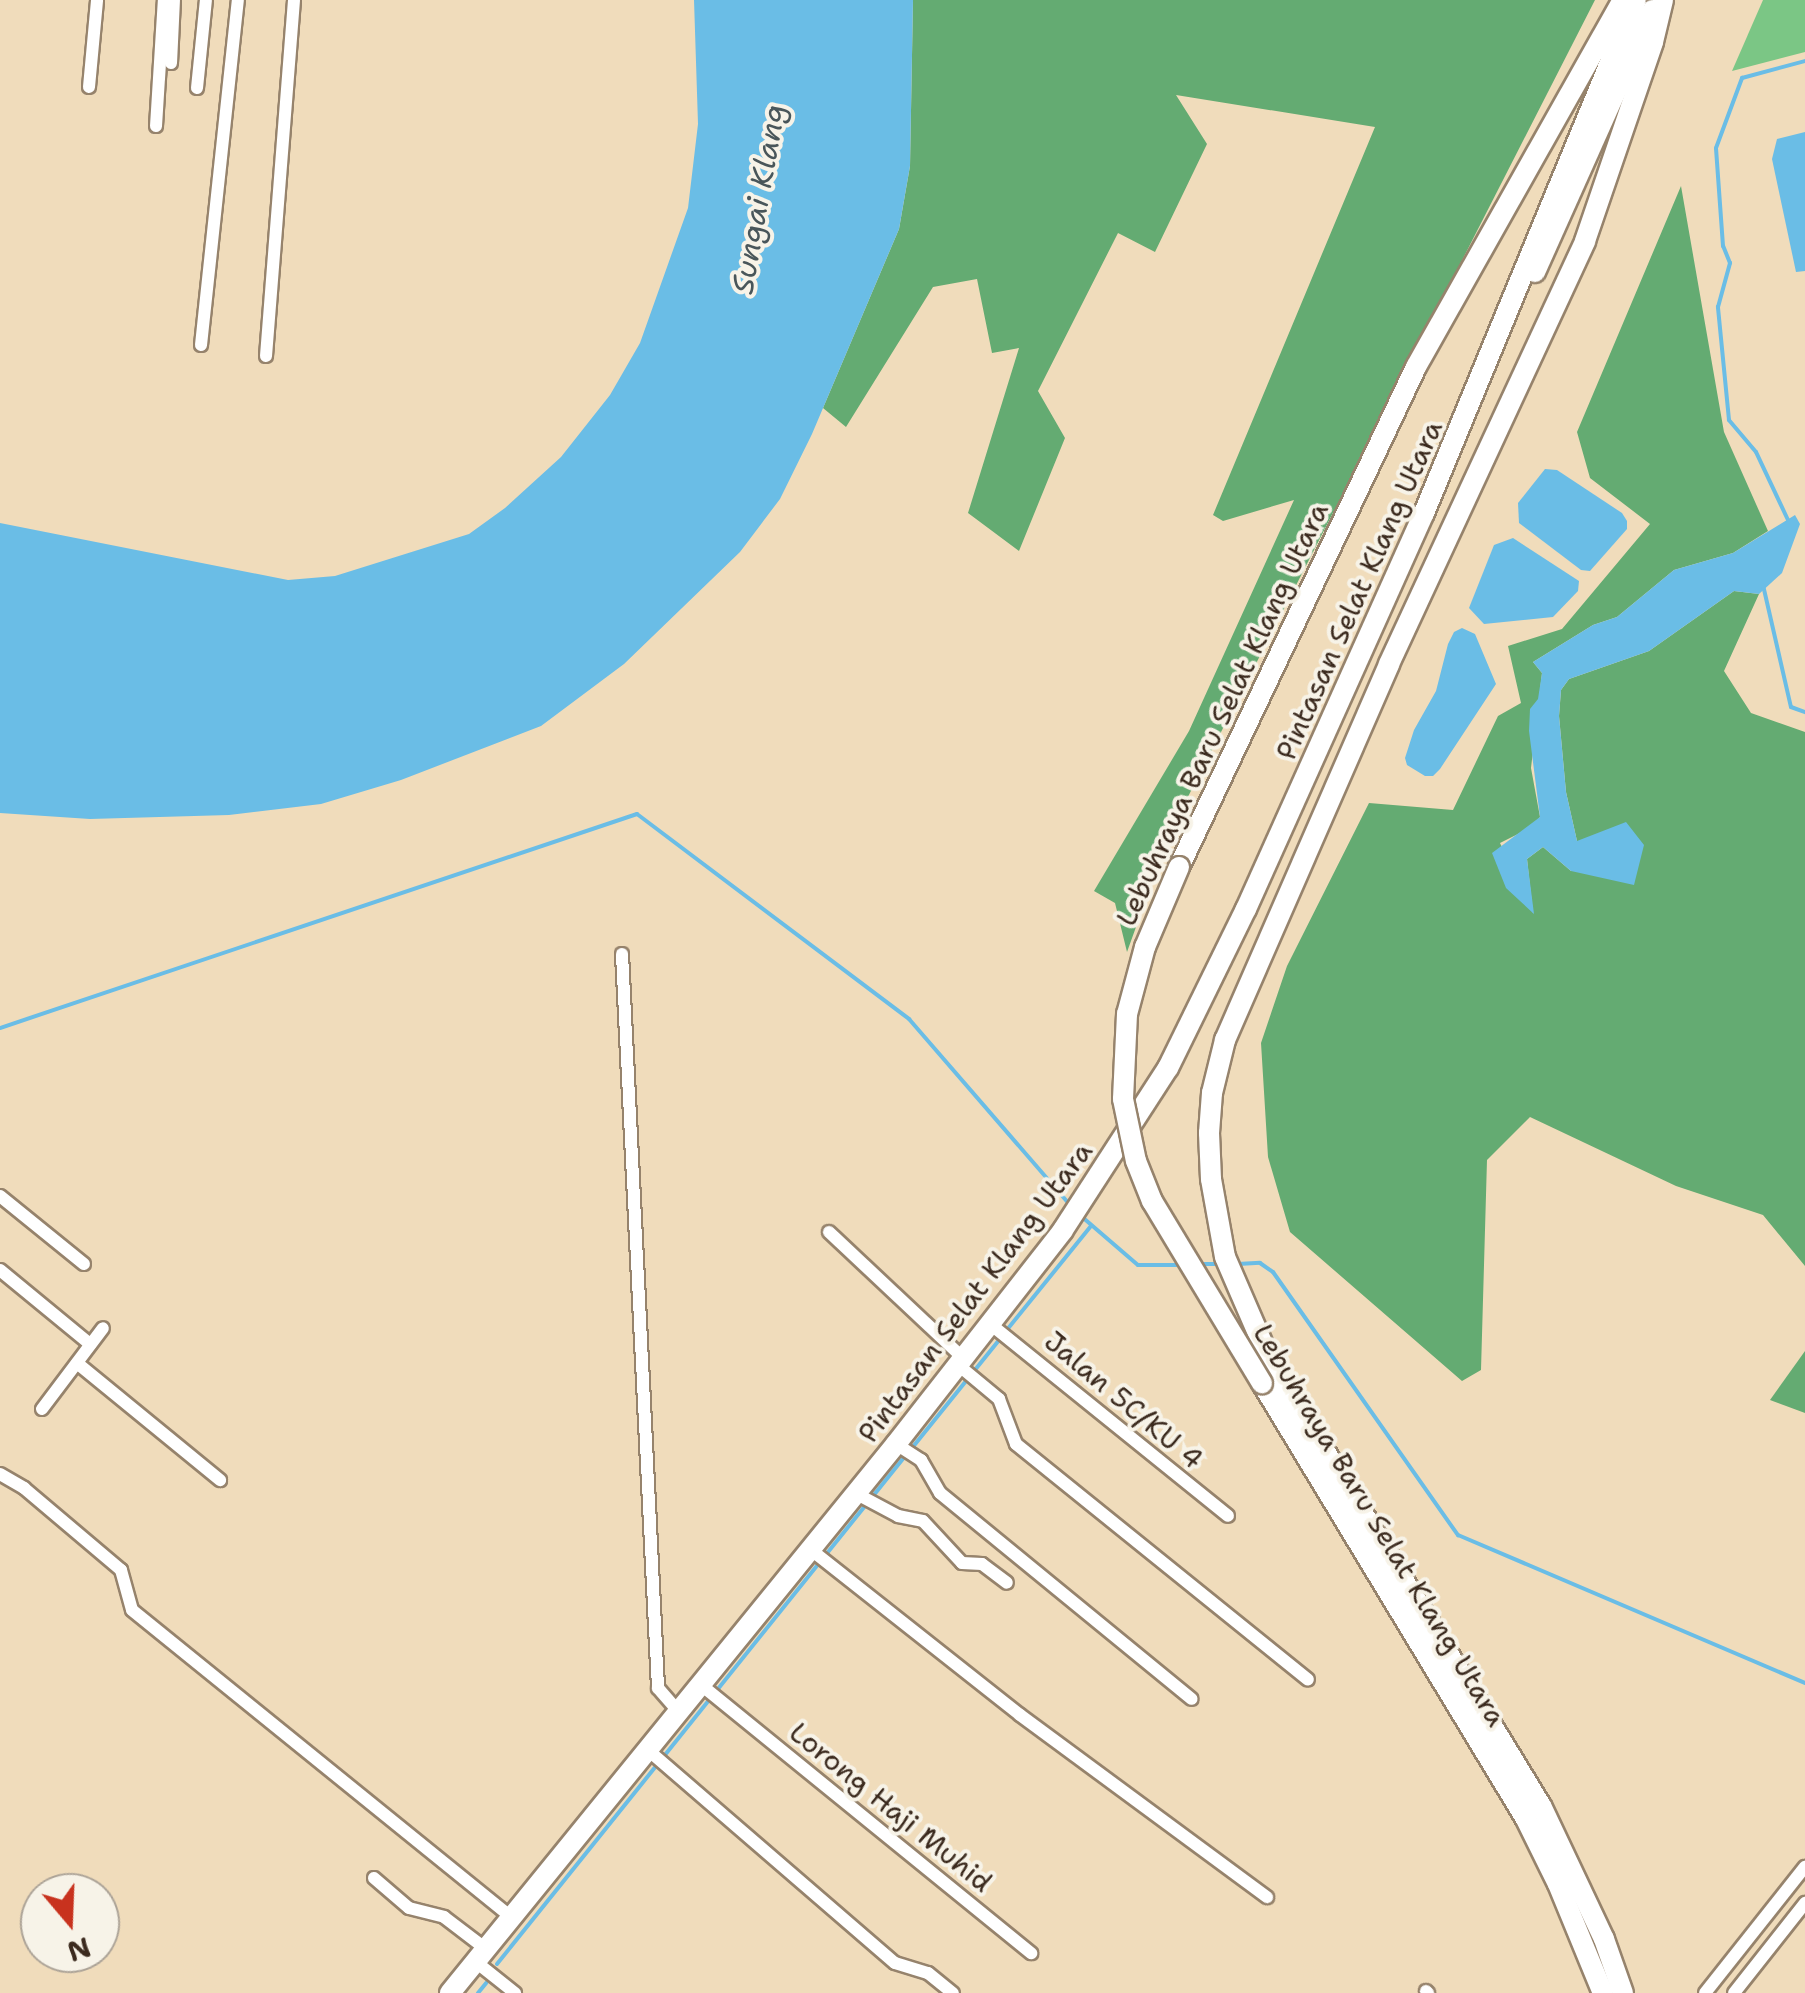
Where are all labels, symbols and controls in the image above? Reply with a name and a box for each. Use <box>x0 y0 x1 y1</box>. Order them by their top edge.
water label: Sungai Klang <box>725 101 793 297</box>
street label: Pintasan Selat Klang Utara <box>1269 415 1449 765</box>
street label: Lebuhraya Baru Selat Klang Utara <box>1109 497 1335 931</box>
street label: Pintasan Selat Klang Utara <box>851 1135 1099 1449</box>
street label: Lebuhraya Baru Selat Klang Utara <box>1246 1318 1514 1732</box>
street label: Jalan 5C/KU 4 <box>1038 1324 1210 1476</box>
street label: Lorong Haji Muhid <box>783 1715 999 1899</box>
north arrow <box>20 1873 120 1973</box>
text: N <box>62 1928 96 1971</box>

